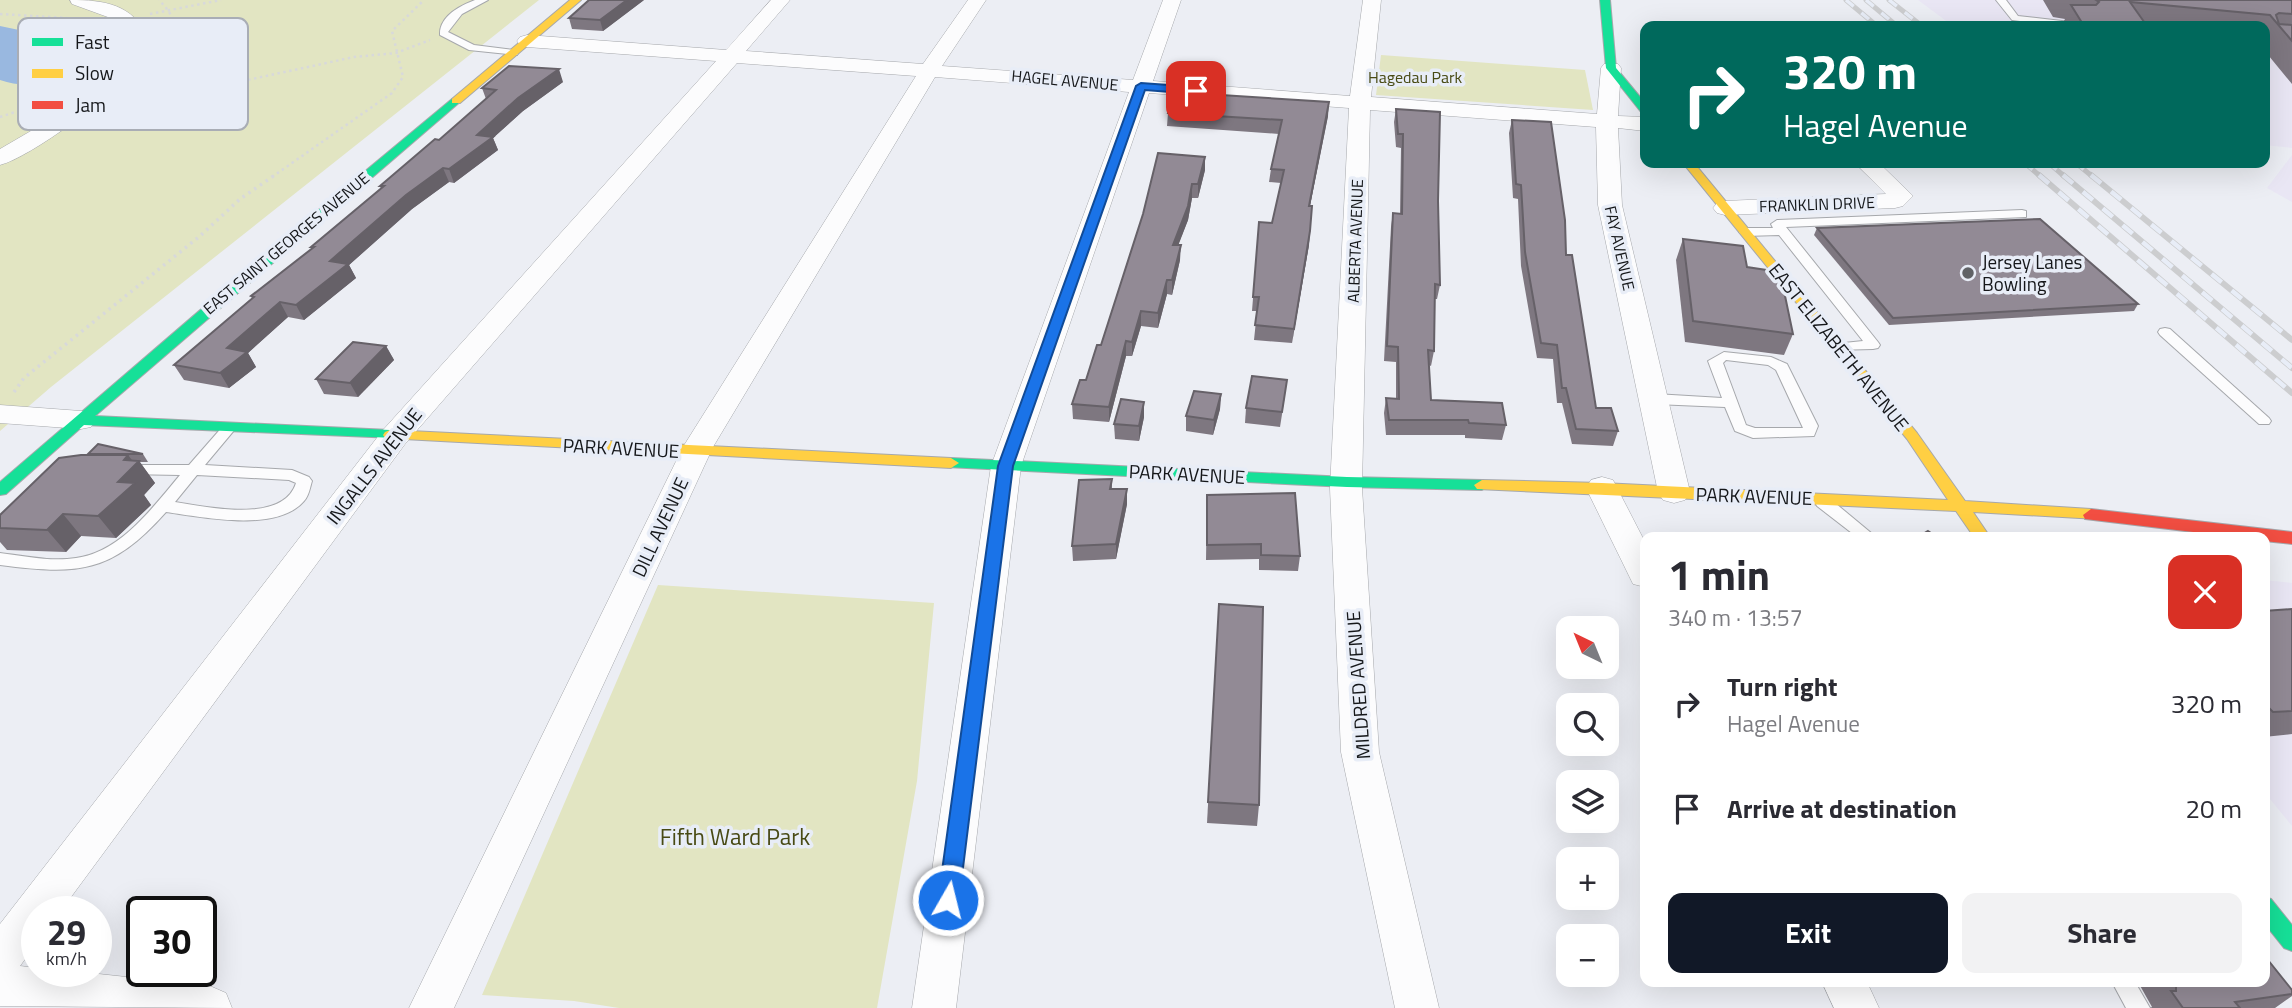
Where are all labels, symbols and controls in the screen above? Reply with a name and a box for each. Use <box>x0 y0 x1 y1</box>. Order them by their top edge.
legend <box>18 18 248 130</box>
text: Fast <box>75 27 110 56</box>
text: 320 m <box>1783 33 1917 108</box>
icon: right <box>1668 49 1759 140</box>
text: Slow <box>75 58 114 87</box>
pin <box>1166 61 1226 121</box>
street label: HAGEL AVENUE <box>1011 63 1120 97</box>
park label: Hagedau Park <box>1368 65 1462 89</box>
icon: arrive <box>1177 72 1215 110</box>
text: Jam <box>75 90 106 119</box>
text: Hagel Avenue <box>1783 101 1968 149</box>
street label: EAST SAINT GEORGES AVENUE <box>198 166 375 320</box>
street label: ALBERTA AVENUE <box>1341 179 1369 303</box>
street label: FRANKLIN DRIVE <box>1759 190 1875 218</box>
street label: FAY AVENUE <box>1599 203 1641 293</box>
place label: Jersey Lanes Bowling <box>1982 247 2083 298</box>
street label: EAST ELIZABETH AVENUE <box>1762 256 1916 437</box>
marker: Jersey Lanes Bowling <box>1960 265 1976 281</box>
street label: INGALLS AVENUE <box>319 401 428 530</box>
street label: PARK AVENUE <box>562 430 680 465</box>
street label: PARK AVENUE <box>1128 456 1246 491</box>
street label: DILL AVENUE <box>624 472 695 582</box>
street label: PARK AVENUE <box>1695 479 1813 512</box>
text: 1 min <box>1668 542 1770 606</box>
button: close <box>2168 555 2242 629</box>
text: 340 m · 13:57 <box>1668 600 1803 635</box>
street label: MILDRED AVENUE <box>1338 610 1377 760</box>
north arrow <box>1556 616 1619 679</box>
map controls <box>1556 616 1619 987</box>
text: Turn right <box>1727 667 1838 706</box>
text: 320 m <box>2171 684 2242 723</box>
icon: right <box>1668 685 1706 723</box>
button: search <box>1556 693 1619 756</box>
text: Hagel Avenue <box>1727 706 1860 741</box>
button: layers <box>1556 770 1619 833</box>
text: Arrive at destination <box>1727 789 1957 828</box>
text: 20 m <box>2185 789 2242 828</box>
icon: arrive <box>1668 790 1706 828</box>
park label: Fifth Ward Park <box>660 819 810 854</box>
button: + <box>1556 847 1619 910</box>
position arrow <box>911 863 985 937</box>
button: Exit <box>1668 893 1948 973</box>
button: Share <box>1962 893 2242 973</box>
speed limit sign: 30 <box>126 896 217 987</box>
text: 29 <box>47 905 86 959</box>
button: − <box>1556 924 1619 987</box>
text: km/h <box>46 945 87 972</box>

